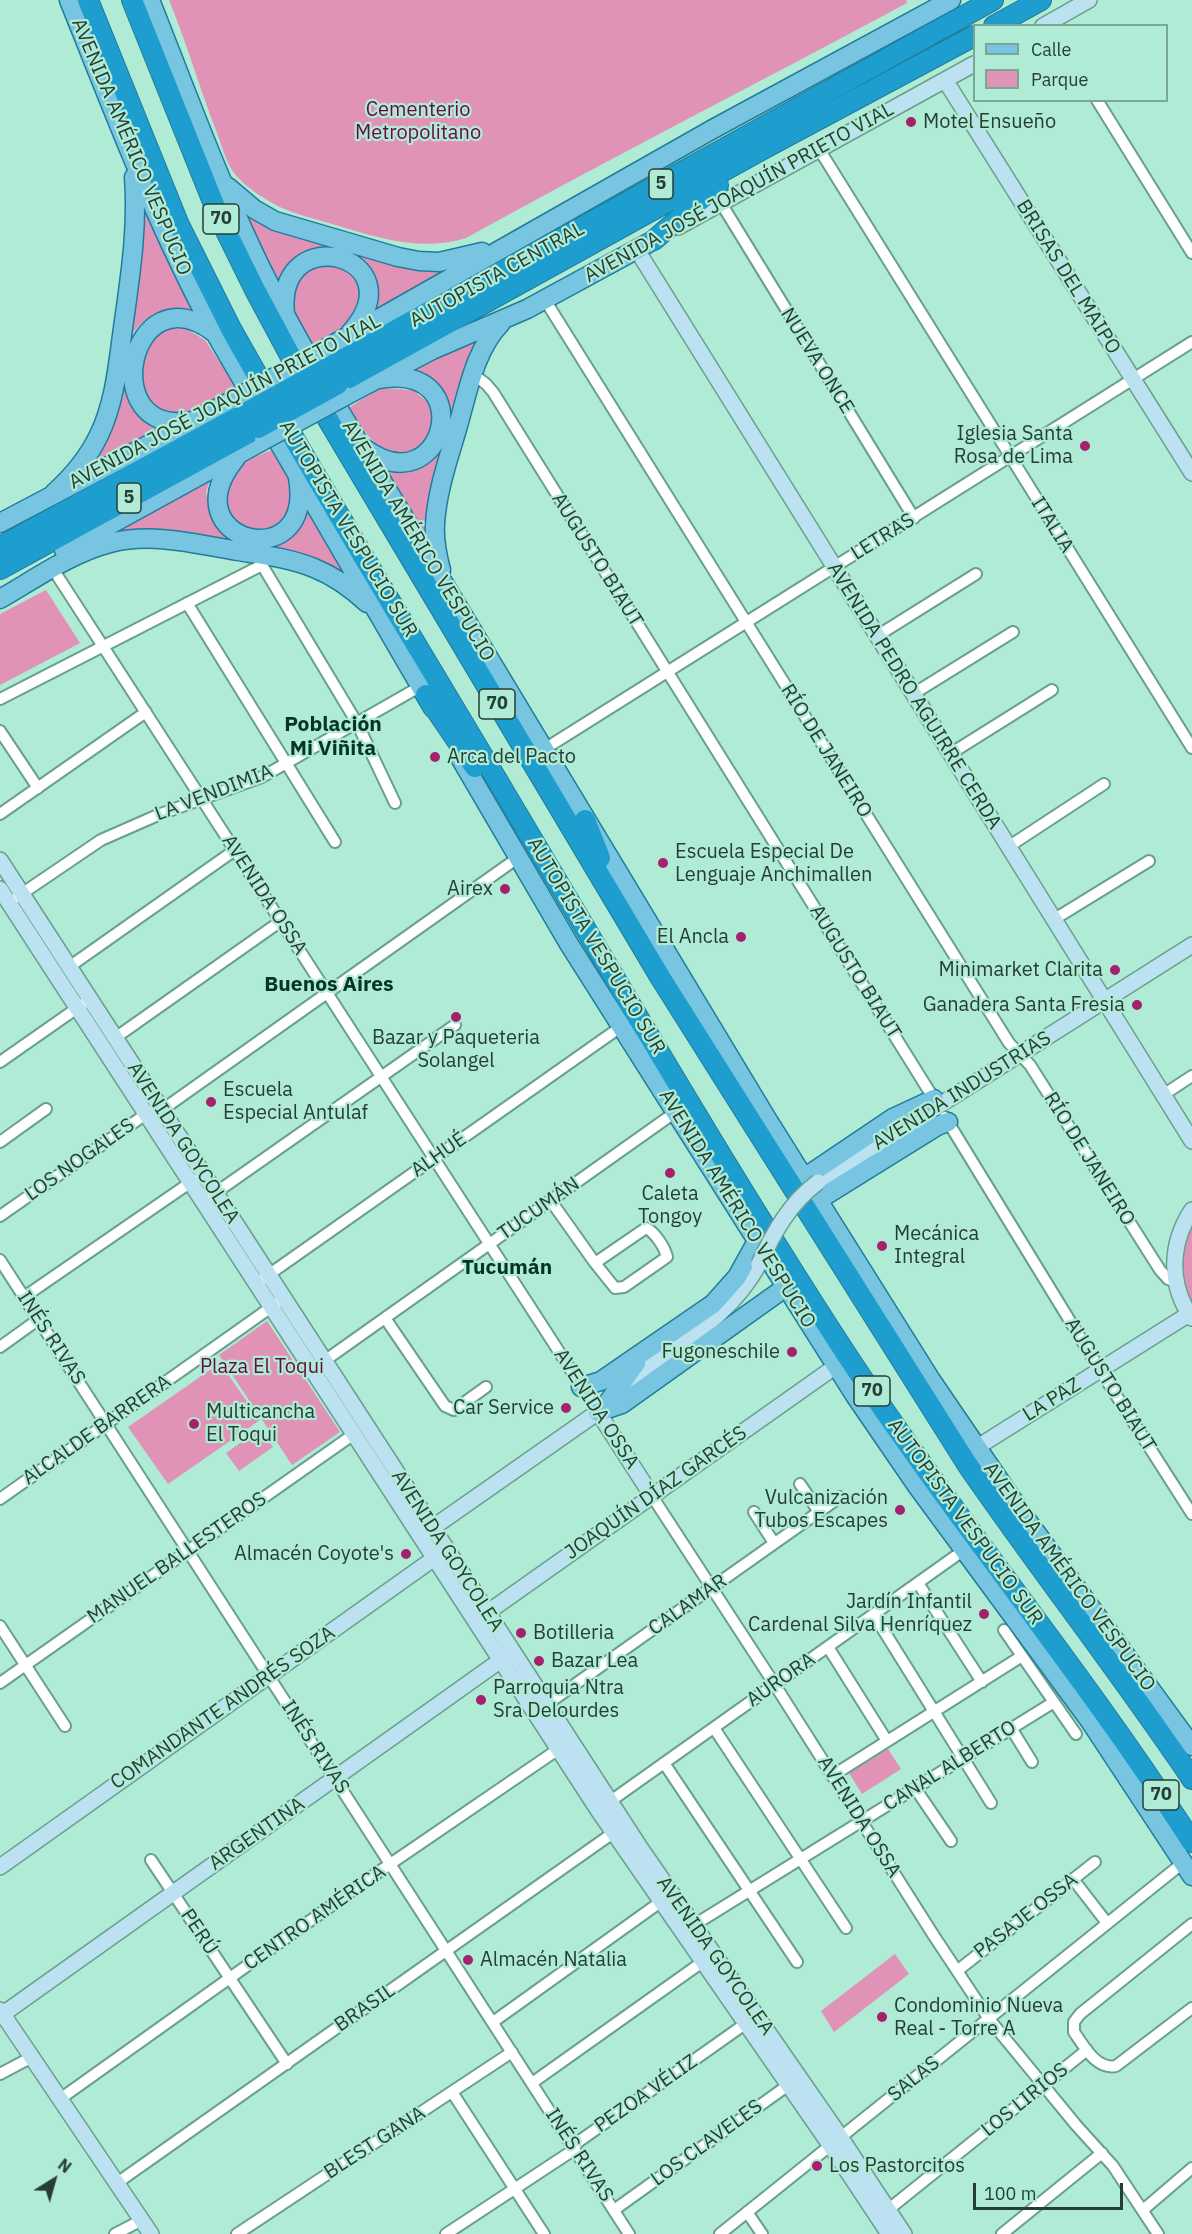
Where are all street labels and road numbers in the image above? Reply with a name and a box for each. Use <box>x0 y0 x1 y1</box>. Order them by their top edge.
street label: AVENIDA AMÉRICO VESPUCIO <box>66 15 196 279</box>
street label: AVENIDA JOSÉ JOAQUÍN PRIETO VIAL <box>580 98 898 288</box>
road number: 5 <box>649 169 673 199</box>
street label: BRISAS DEL MAIPO <box>1011 195 1125 359</box>
road number: 70 <box>203 204 239 234</box>
street label: AUTOPISTA CENTRAL <box>406 217 588 333</box>
street label: NUEVA ONCE <box>775 304 859 418</box>
street label: AVENIDA JOSÉ JOAQUÍN PRIETO VIAL <box>65 309 385 495</box>
street label: AUTOPISTA VESPUCIO SUR <box>274 416 422 642</box>
street label: AVENIDA AMÉRICO VESPUCIO <box>336 416 500 666</box>
road number: 5 <box>117 483 141 513</box>
street label: AUGUSTO BIAUT <box>546 489 648 631</box>
street label: ITALIA <box>1025 492 1079 558</box>
street label: LETRAS <box>847 508 919 566</box>
street label: AVENIDA PEDRO AGUIRRE CERDA <box>822 558 1006 834</box>
street label: RÍO DE JANEIRO <box>775 680 877 822</box>
road number: 70 <box>479 689 515 719</box>
street label: LA VENDIMIA <box>152 760 276 826</box>
street label: AVENIDA OSSA <box>216 830 312 960</box>
street label: AUTOPISTA VESPUCIO SUR <box>522 833 670 1059</box>
street label: AUGUSTO BIAUT <box>804 901 906 1043</box>
street label: AVENIDA INDUSTRIAS <box>868 1026 1056 1156</box>
street label: AVENIDA GOYCOLEA <box>122 1058 244 1228</box>
street label: AVENIDA AMÉRICO VESPUCIO <box>653 1085 821 1333</box>
street label: RÍO DE JANEIRO <box>1038 1088 1140 1230</box>
street label: LOS NOGALES <box>21 1113 139 1207</box>
street label: ALHUÉ <box>407 1127 471 1183</box>
street label: TUCUMÁN <box>494 1172 584 1246</box>
street label: INÉS RIVAS <box>12 1287 90 1389</box>
street label: AUGUSTO BIAUT <box>1059 1314 1161 1456</box>
street label: AVENIDA OSSA <box>548 1344 644 1474</box>
street label: ALCALDE BARRERA <box>18 1370 176 1490</box>
street label: LA PAZ <box>1019 1373 1085 1427</box>
road number: 70 <box>854 1376 890 1406</box>
street label: AUTOPISTA VESPUCIO SUR <box>882 1414 1048 1630</box>
street label: JOAQUÍN DÍAZ GARCÉS <box>560 1421 752 1565</box>
street label: AVENIDA AMÉRICO VESPUCIO <box>978 1458 1160 1696</box>
street label: AVENIDA GOYCOLEA <box>386 1466 508 1636</box>
street label: MANUEL BALLESTEROS <box>83 1487 271 1629</box>
street label: CALAMAR <box>644 1569 732 1641</box>
street label: COMANDANTE ANDRÉS SOZA <box>106 1621 340 1795</box>
street label: AURORA <box>742 1648 820 1712</box>
street label: INÉS RIVAS <box>276 1696 354 1798</box>
street label: CANAL ALBERTO <box>879 1716 1021 1816</box>
street label: AVENIDA OSSA <box>812 1752 906 1882</box>
road number: 70 <box>1143 1780 1179 1810</box>
street label: ARGENTINA <box>204 1792 310 1876</box>
street label: CENTRO AMÉRICA <box>239 1860 391 1976</box>
street label: PASAJE OSSA <box>969 1868 1083 1964</box>
street label: AVENIDA GOYCOLEA <box>651 1872 779 2040</box>
street label: PERÚ <box>175 1905 223 1959</box>
street label: BRASIL <box>330 1979 400 2037</box>
street label: PEZOA VÉLIZ <box>590 2050 702 2138</box>
street label: SALAS <box>883 2051 945 2107</box>
street label: LOS LIRIOS <box>977 2058 1073 2142</box>
street label: LOS CLAVELES <box>647 2095 767 2191</box>
street label: BLEST GANA <box>320 2101 430 2185</box>
street label: INÉS RIVAS <box>540 2104 618 2206</box>

